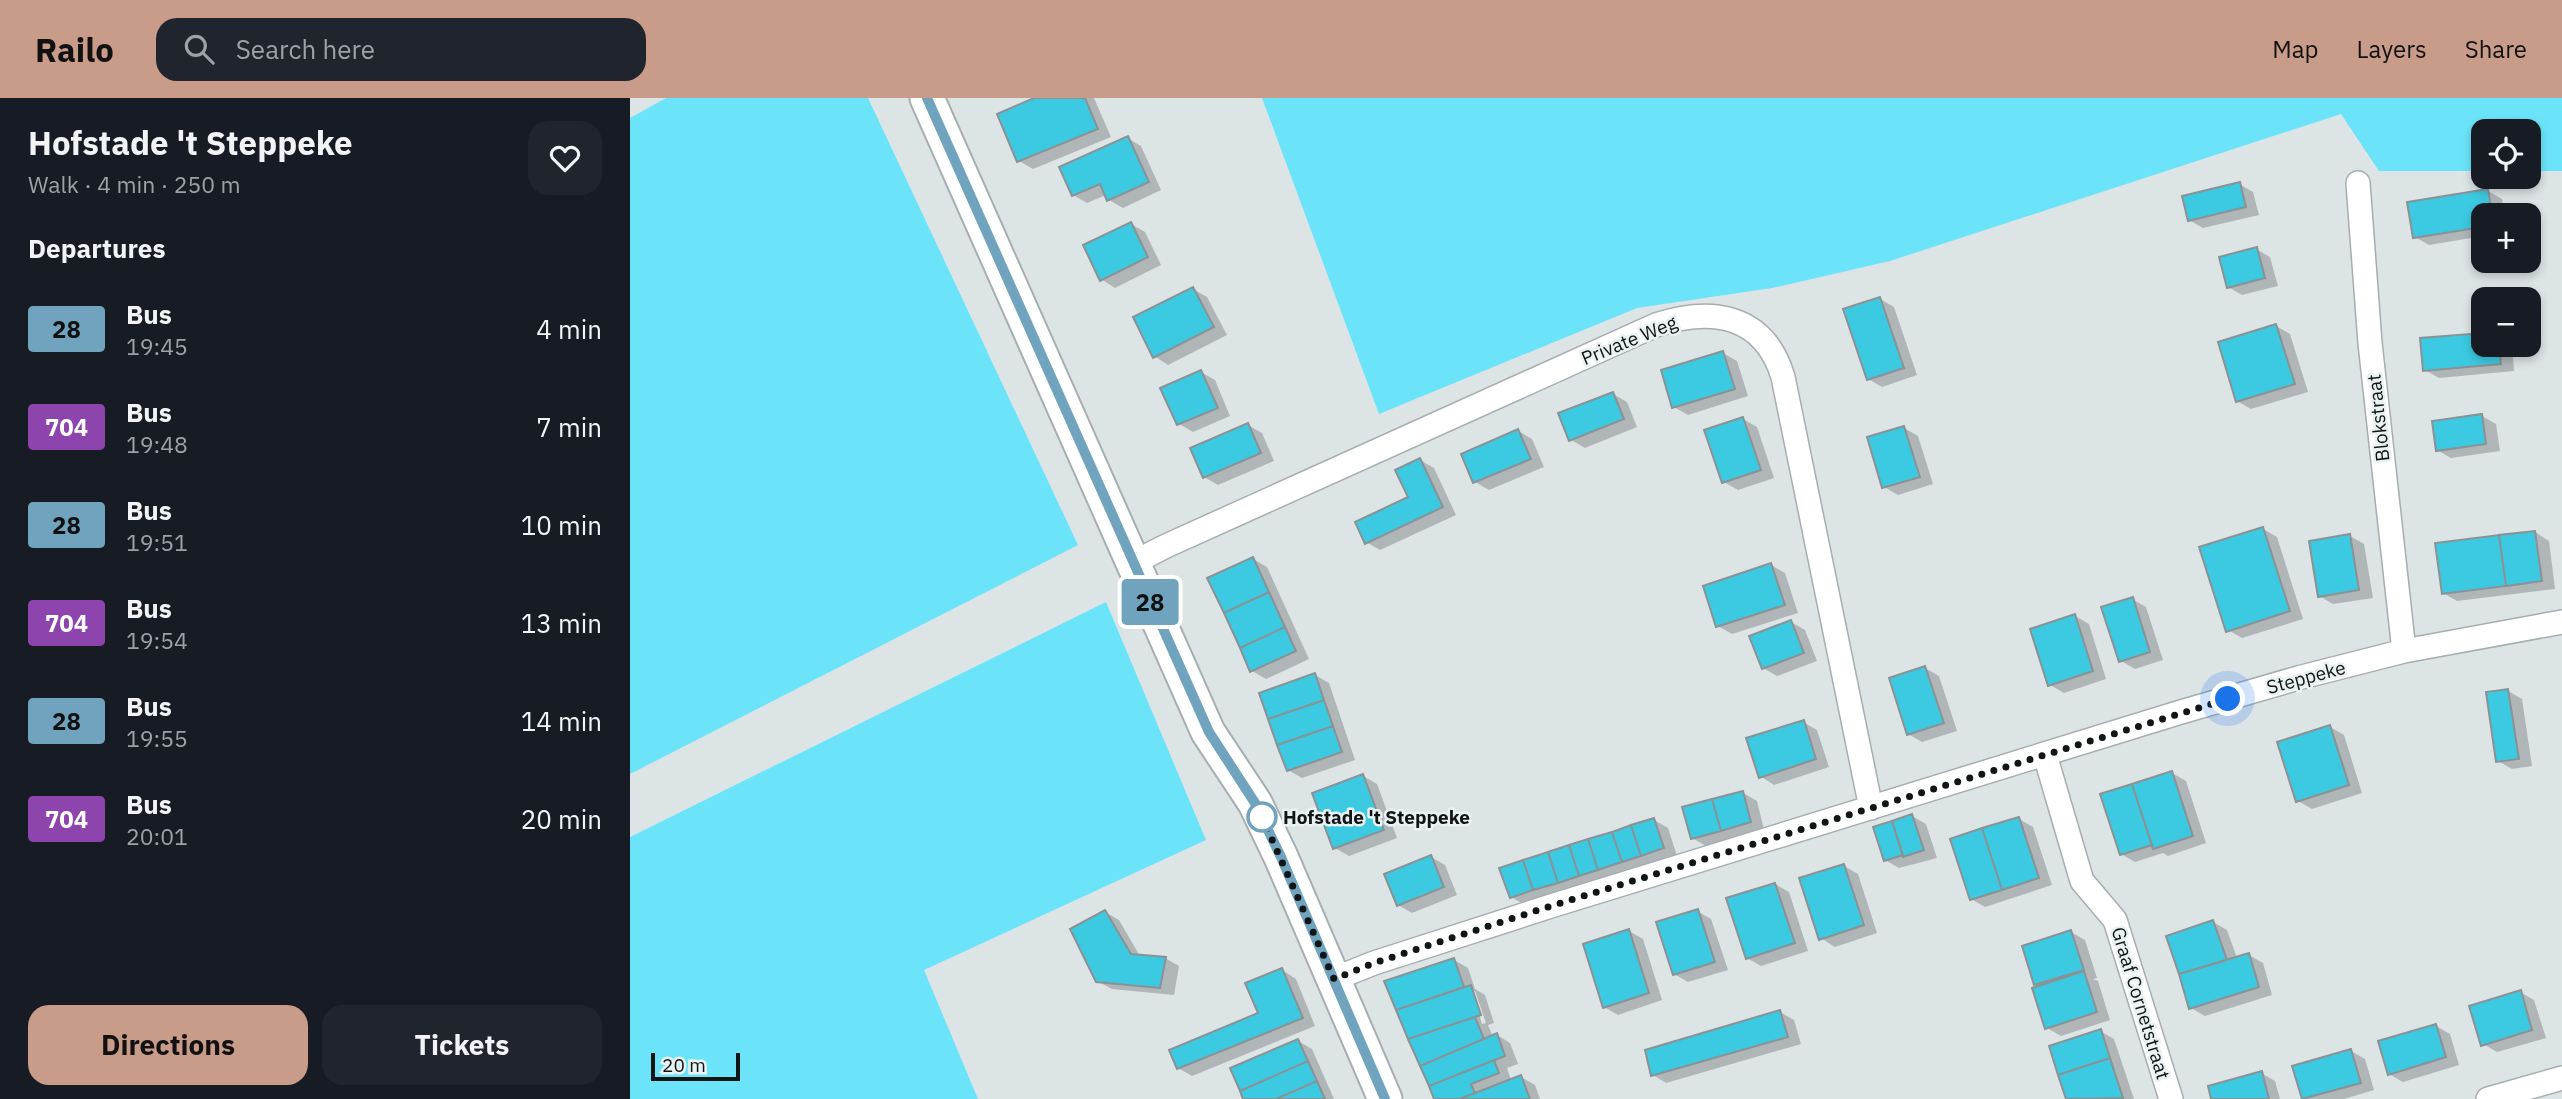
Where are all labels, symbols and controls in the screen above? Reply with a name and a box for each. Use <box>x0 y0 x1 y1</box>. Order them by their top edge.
search box <box>156 18 646 81</box>
text: Railo <box>35 28 114 71</box>
icon: search <box>180 30 218 68</box>
text: Search here <box>236 32 375 66</box>
text: Map <box>2272 33 2319 65</box>
text: Layers <box>2357 33 2427 65</box>
text: Share <box>2465 33 2527 65</box>
map controls <box>2471 119 2541 357</box>
button: locate <box>2471 119 2541 189</box>
text: Hofstade 't Steppeke <box>28 121 353 164</box>
button: heart <box>528 121 602 195</box>
text: Walk · 4 min · 250 m <box>28 169 241 199</box>
button: + <box>2471 203 2541 273</box>
text: Departures <box>28 231 166 265</box>
button: − <box>2471 287 2541 357</box>
text: Bus <box>126 297 172 331</box>
street label: Private Weg <box>1578 310 1680 370</box>
text: 4 min <box>536 312 602 346</box>
text: 28 <box>52 313 81 345</box>
text: 19:45 <box>126 331 188 361</box>
street label: Blokstraat <box>2361 373 2395 463</box>
text: Bus <box>126 395 172 429</box>
text: 7 min <box>536 410 602 444</box>
text: 704 <box>45 411 88 443</box>
text: 19:48 <box>126 429 188 459</box>
text: Bus <box>126 493 172 527</box>
text: 10 min <box>521 508 602 542</box>
text: 28 <box>52 509 81 541</box>
text: 19:51 <box>126 527 188 557</box>
line badge: 28 <box>1119 579 1182 625</box>
text: 28 <box>1136 586 1164 618</box>
text: Bus <box>126 591 172 625</box>
text: 13 min <box>521 606 602 640</box>
text: 704 <box>45 607 88 639</box>
text: 19:54 <box>126 625 188 655</box>
street label: Steppeke <box>2264 655 2348 699</box>
your location <box>2210 681 2245 716</box>
text: Bus <box>126 689 172 723</box>
text: 14 min <box>521 704 602 738</box>
text: 28 <box>52 705 81 737</box>
text: 19:55 <box>126 723 188 753</box>
text: Bus <box>126 787 172 821</box>
text: 20 min <box>521 802 602 836</box>
marker: Hofstade 't Steppeke <box>1247 802 1277 832</box>
text: 704 <box>45 803 88 835</box>
place label: Hofstade 't Steppeke <box>1283 805 1470 829</box>
text: 20:01 <box>126 821 188 851</box>
street label: Graaf Cornetstraat <box>2106 924 2176 1082</box>
button: Directions <box>28 1005 308 1085</box>
button: Tickets <box>322 1005 602 1085</box>
scale bar <box>651 1050 740 1082</box>
text: 20 m <box>662 1053 706 1077</box>

